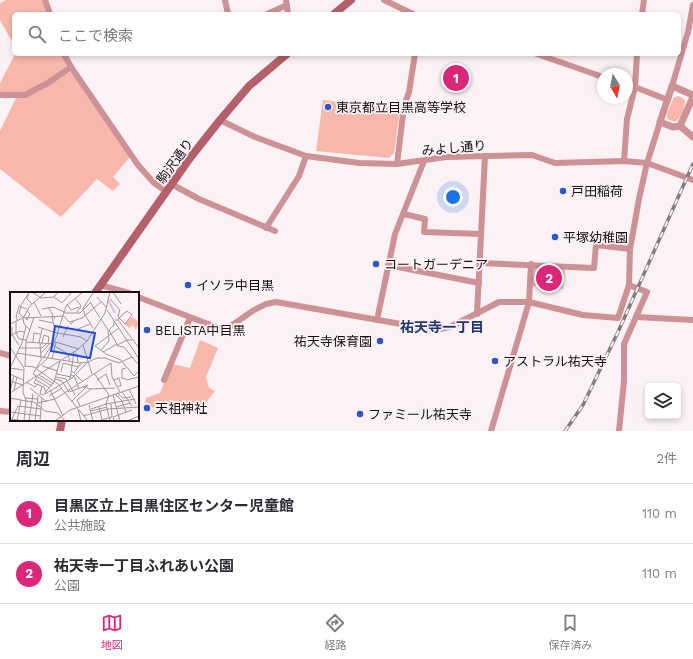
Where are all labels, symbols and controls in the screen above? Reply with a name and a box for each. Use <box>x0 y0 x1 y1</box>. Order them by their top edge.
search box <box>12 12 681 56</box>
icon: search <box>26 23 48 45</box>
text: ここで検索 <box>58 27 133 45</box>
pin: 1 <box>443 63 469 93</box>
north arrow <box>597 68 633 104</box>
place label: 東京都立目黒高等学校 <box>336 100 466 115</box>
marker: 東京都立目黒高等学校 <box>323 102 333 112</box>
street label: 駒沢通り <box>154 136 196 186</box>
street label: みよし通り <box>421 138 487 158</box>
place label: 戸田稲荷 <box>571 184 623 199</box>
marker: 戸田稲荷 <box>558 186 568 196</box>
your location <box>443 187 463 207</box>
place label: 平塚幼稚園 <box>563 230 628 245</box>
marker: 平塚幼稚園 <box>550 232 560 242</box>
place label: コートガーデニア <box>384 257 488 272</box>
marker: コートガーデニア <box>371 259 381 269</box>
pin: 2 <box>536 263 562 293</box>
place label: イソラ中目黒 <box>196 278 274 293</box>
marker: イソラ中目黒 <box>183 280 193 290</box>
inset map <box>10 292 139 421</box>
district label: 祐天寺一丁目 <box>400 319 484 335</box>
place label: BELISTA中目黒 <box>155 323 246 338</box>
marker: BELISTA中目黒 <box>142 325 152 335</box>
place label: 祐天寺保育園 <box>294 334 372 349</box>
marker: 祐天寺保育園 <box>375 336 385 346</box>
place label: アストラル祐天寺 <box>503 354 607 369</box>
marker: アストラル祐天寺 <box>490 356 500 366</box>
map controls <box>645 383 681 419</box>
button: layers <box>645 383 681 419</box>
place label: 天祖神社 <box>155 401 207 416</box>
marker: 天祖神社 <box>142 403 152 413</box>
place label: ファミール祐天寺 <box>368 407 472 422</box>
marker: ファミール祐天寺 <box>355 409 365 419</box>
text: 周辺 <box>16 449 50 469</box>
text: 2件 <box>656 451 677 466</box>
text: 目黒区立上目黒住区センター児童館 <box>54 497 294 515</box>
text: 1 <box>26 506 32 521</box>
text: 110 m <box>642 506 677 521</box>
text: 公共施設 <box>54 518 106 533</box>
text: 祐天寺一丁目ふれあい公園 <box>54 557 234 575</box>
text: 2 <box>25 566 33 581</box>
text: 110 m <box>642 566 677 581</box>
text: 公園 <box>54 578 80 593</box>
tab: 地図 <box>101 612 123 652</box>
tab: 経路 <box>324 612 346 652</box>
tab: 保存済み <box>548 612 592 652</box>

